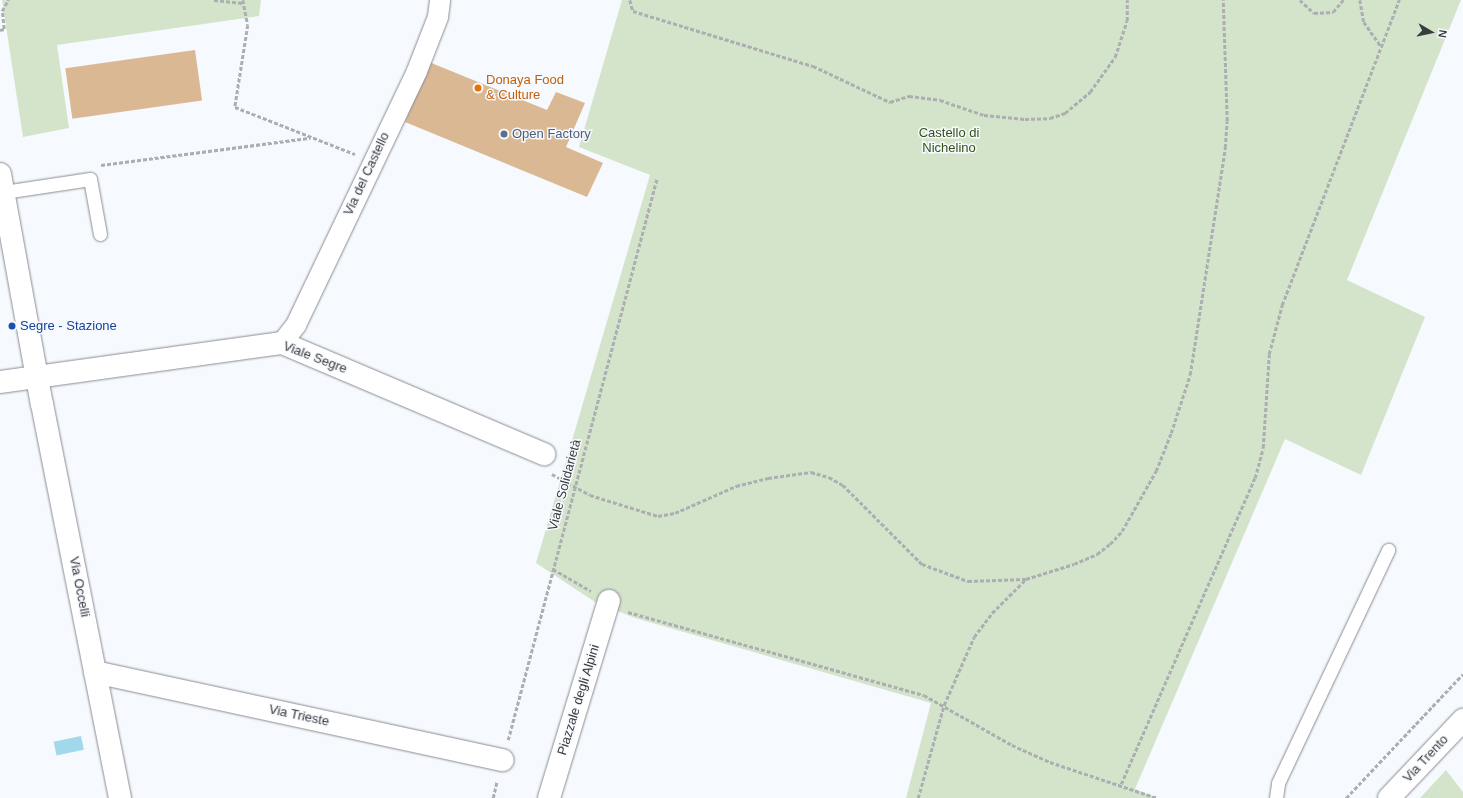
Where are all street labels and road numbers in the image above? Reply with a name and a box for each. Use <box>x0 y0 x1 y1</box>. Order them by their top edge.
street label: Via del Castello <box>341 130 393 218</box>
street label: Viale Segre <box>281 339 349 377</box>
street label: Viale Solidarietà <box>545 438 585 532</box>
street label: Via Occelli <box>66 555 92 619</box>
street label: Piazzale degli Alpini <box>555 642 603 758</box>
street label: Via Trieste <box>267 702 331 730</box>
street label: Via Trento <box>1400 732 1452 786</box>

